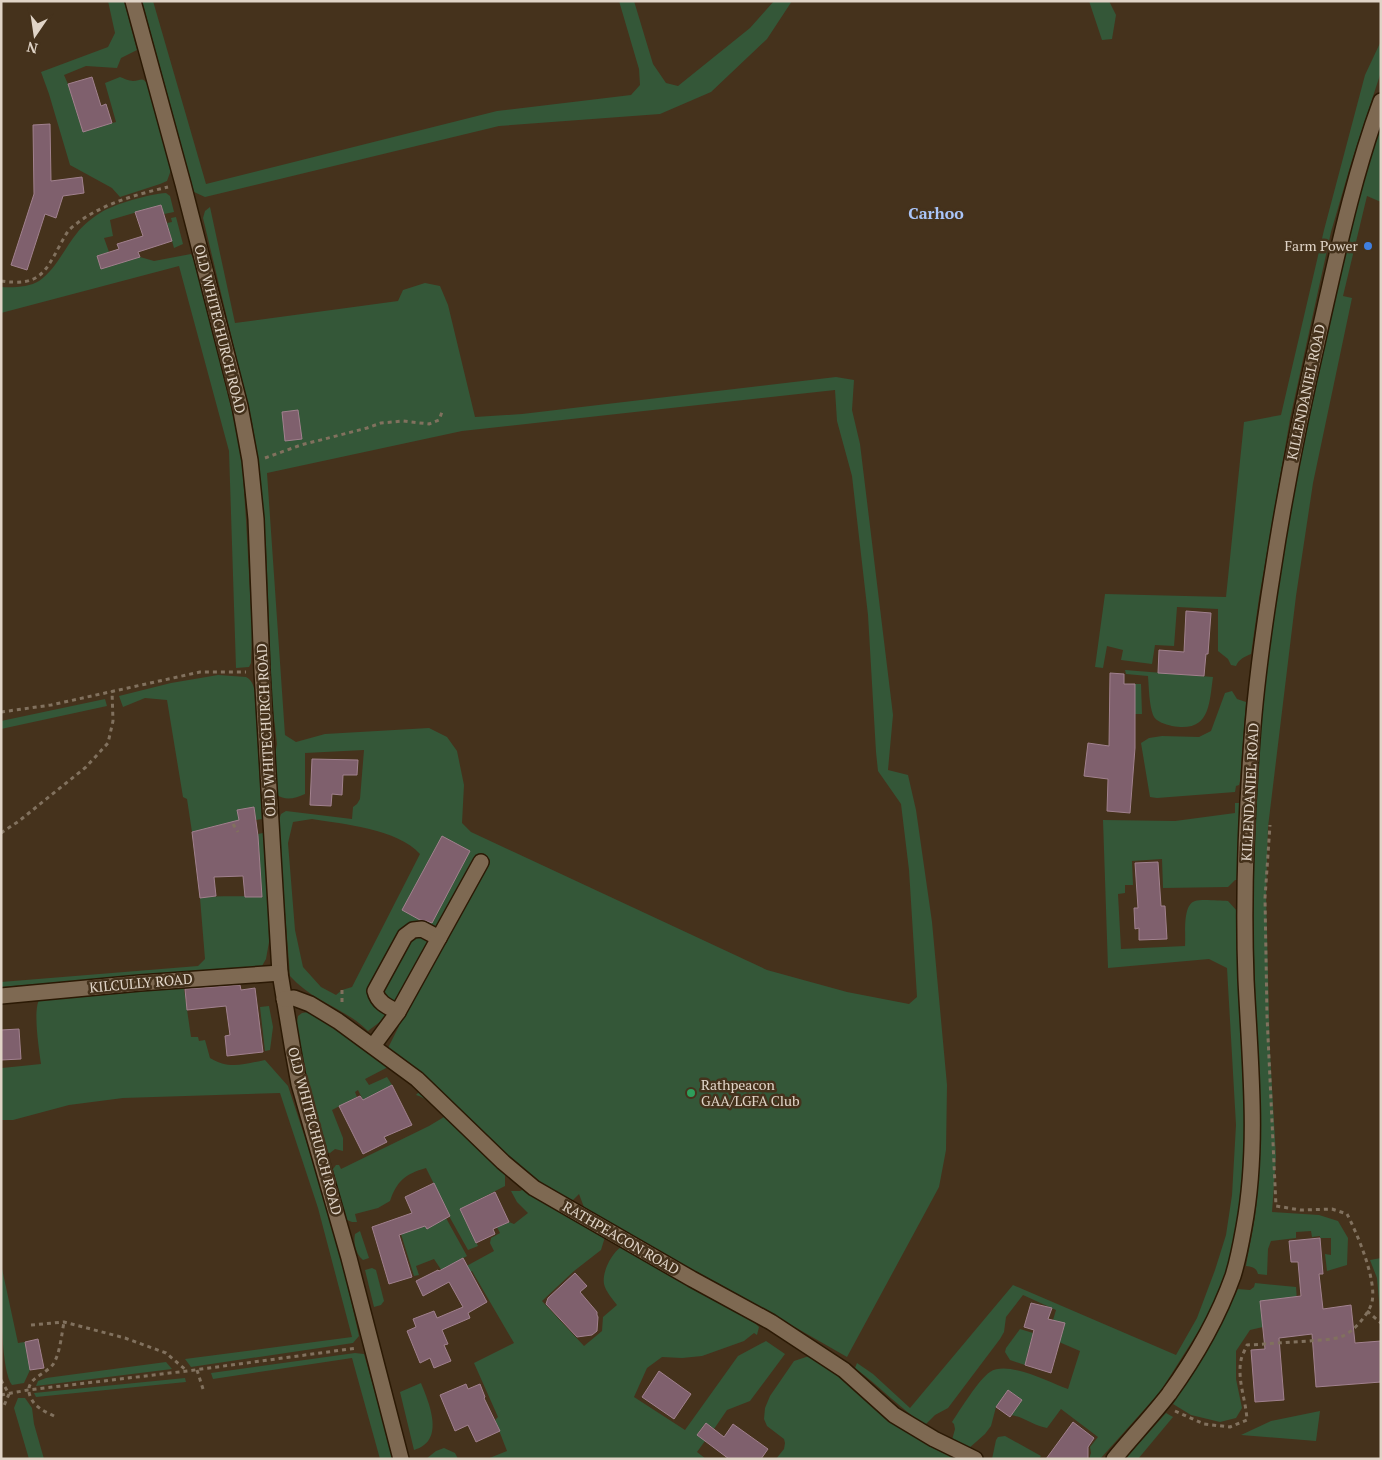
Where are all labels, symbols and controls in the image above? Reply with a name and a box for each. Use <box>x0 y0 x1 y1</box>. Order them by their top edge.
north arrow <box>10 10 60 60</box>
text: N <box>24 38 39 59</box>
district label: Carhoo <box>908 202 964 224</box>
place label: Farm Power <box>1285 236 1359 255</box>
marker: Farm Power <box>1362 240 1374 252</box>
street label: OLD WHITECHURCH ROAD <box>190 242 251 415</box>
street label: KILLENDANIEL ROAD <box>1282 322 1329 462</box>
street label: OLD WHITECHURCH ROAD <box>251 643 280 817</box>
street label: KILLENDANIEL ROAD <box>1236 722 1263 862</box>
street label: KILCULLY ROAD <box>88 969 194 996</box>
street label: OLD WHITECHURCH ROAD <box>284 1045 347 1217</box>
place label: Rathpeacon GAA/LGFA Club <box>701 1075 800 1110</box>
marker: Rathpeacon GAA/LGFA Club <box>685 1087 697 1099</box>
street label: RATHPEACON ROAD <box>559 1196 683 1279</box>

